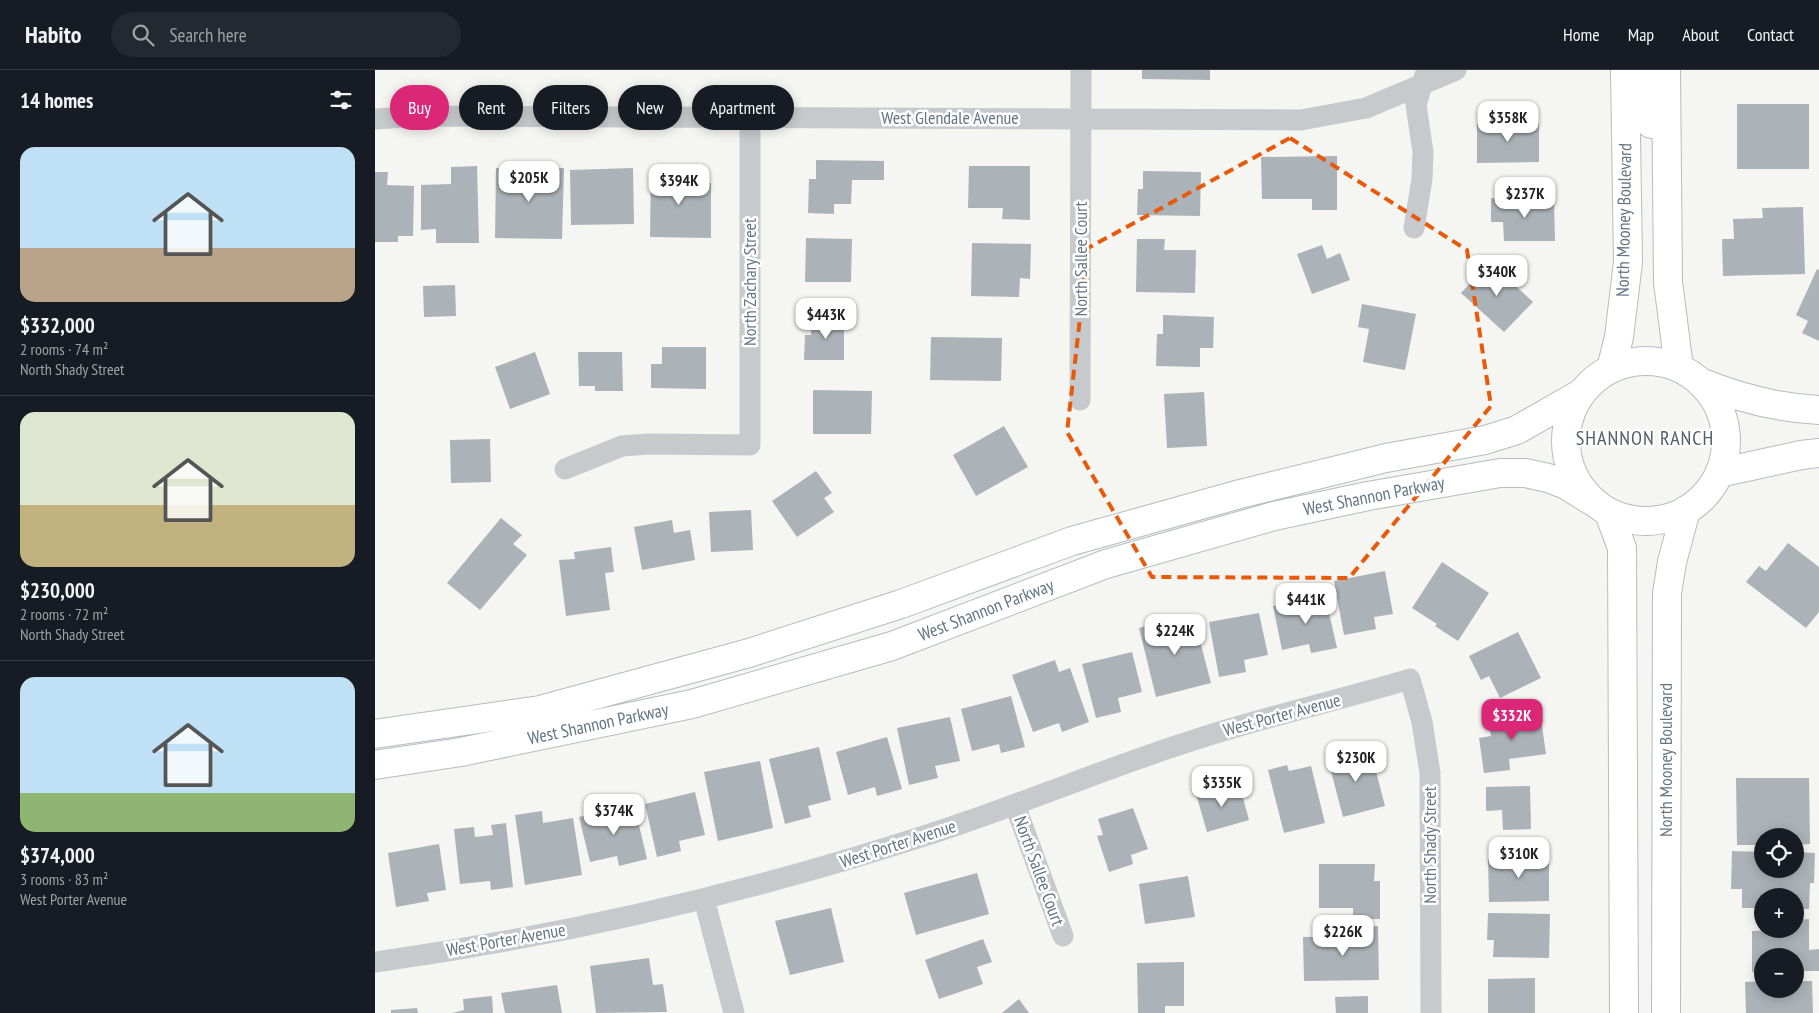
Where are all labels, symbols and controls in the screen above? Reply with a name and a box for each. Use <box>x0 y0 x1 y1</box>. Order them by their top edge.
search box <box>111 12 461 57</box>
text: Habito <box>25 19 81 50</box>
icon: search <box>129 21 157 49</box>
text: Search here <box>169 23 247 47</box>
text: Home <box>1563 23 1600 46</box>
text: Map <box>1628 23 1654 46</box>
text: About <box>1682 23 1719 46</box>
text: Contact <box>1747 23 1794 46</box>
chip: Buy <box>390 85 449 130</box>
chip: Rent <box>459 85 523 130</box>
chip: Filters <box>533 85 608 130</box>
chip: New <box>618 85 682 130</box>
chip: Apartment <box>692 85 794 130</box>
icon: filters <box>327 86 355 114</box>
text: 14 homes <box>20 87 93 114</box>
pin: $358K <box>1473 100 1543 143</box>
street label: West Glendale Avenue <box>881 106 1019 129</box>
text: $358K <box>1489 107 1527 127</box>
street label: North Mooney Boulevard <box>1611 143 1636 297</box>
pin: $205K <box>494 160 564 203</box>
pin: $394K <box>644 164 714 206</box>
text: $205K <box>510 167 548 187</box>
text: $394K <box>660 170 698 190</box>
pin: $237K <box>1490 176 1560 219</box>
icon: home <box>143 179 233 269</box>
text: $237K <box>1506 183 1544 203</box>
street label: North Sallee Court <box>1069 201 1092 316</box>
street label: North Zachary Street <box>738 218 761 346</box>
pin: $340K <box>1462 254 1532 297</box>
text: $340K <box>1478 261 1516 281</box>
pin: $443K <box>791 298 861 340</box>
text: $443K <box>807 304 845 324</box>
text: $332,000 <box>20 312 95 339</box>
text: 2 rooms · 74 m² <box>20 339 108 359</box>
text: North Shady Street <box>20 359 124 379</box>
district label: SHANNON RANCH <box>1576 425 1714 451</box>
icon: home <box>143 445 233 535</box>
street label: West Shannon Parkway <box>1301 471 1447 520</box>
street label: West Shannon Parkway <box>915 573 1057 646</box>
text: $230,000 <box>20 577 95 604</box>
pin: $441K <box>1271 582 1341 625</box>
text: $441K <box>1287 589 1325 609</box>
text: 2 rooms · 72 m² <box>20 604 108 624</box>
pin: $224K <box>1140 614 1210 656</box>
text: $224K <box>1156 620 1194 640</box>
text: North Shady Street <box>20 624 124 644</box>
street label: North Mooney Boulevard <box>1654 683 1677 837</box>
street label: West Porter Avenue <box>1221 688 1343 741</box>
street label: West Shannon Parkway <box>525 697 671 750</box>
pin: $332K <box>1477 698 1547 741</box>
text: $332K <box>1493 705 1531 725</box>
icon: home <box>143 710 233 800</box>
pin: $230K <box>1321 740 1391 783</box>
text: $230K <box>1337 747 1375 767</box>
pin: $335K <box>1187 766 1257 808</box>
text: $335K <box>1203 772 1241 792</box>
street label: North Shady Street <box>1418 786 1441 904</box>
pin: $374K <box>579 794 649 836</box>
text: $374K <box>595 800 633 820</box>
street label: North Sallee Court <box>1009 813 1070 929</box>
street label: West Porter Avenue <box>837 814 959 873</box>
map controls <box>1754 828 1804 998</box>
button: locate <box>1754 828 1804 878</box>
pin: $310K <box>1484 836 1554 879</box>
text: $374,000 <box>20 842 95 869</box>
text: $310K <box>1500 843 1538 863</box>
text: 3 rooms · 83 m² <box>20 869 108 889</box>
button: + <box>1754 888 1804 938</box>
text: West Porter Avenue <box>20 889 127 909</box>
pin: $226K <box>1308 914 1378 957</box>
street label: West Porter Avenue <box>445 918 567 961</box>
text: $226K <box>1324 921 1362 941</box>
button: − <box>1754 948 1804 998</box>

